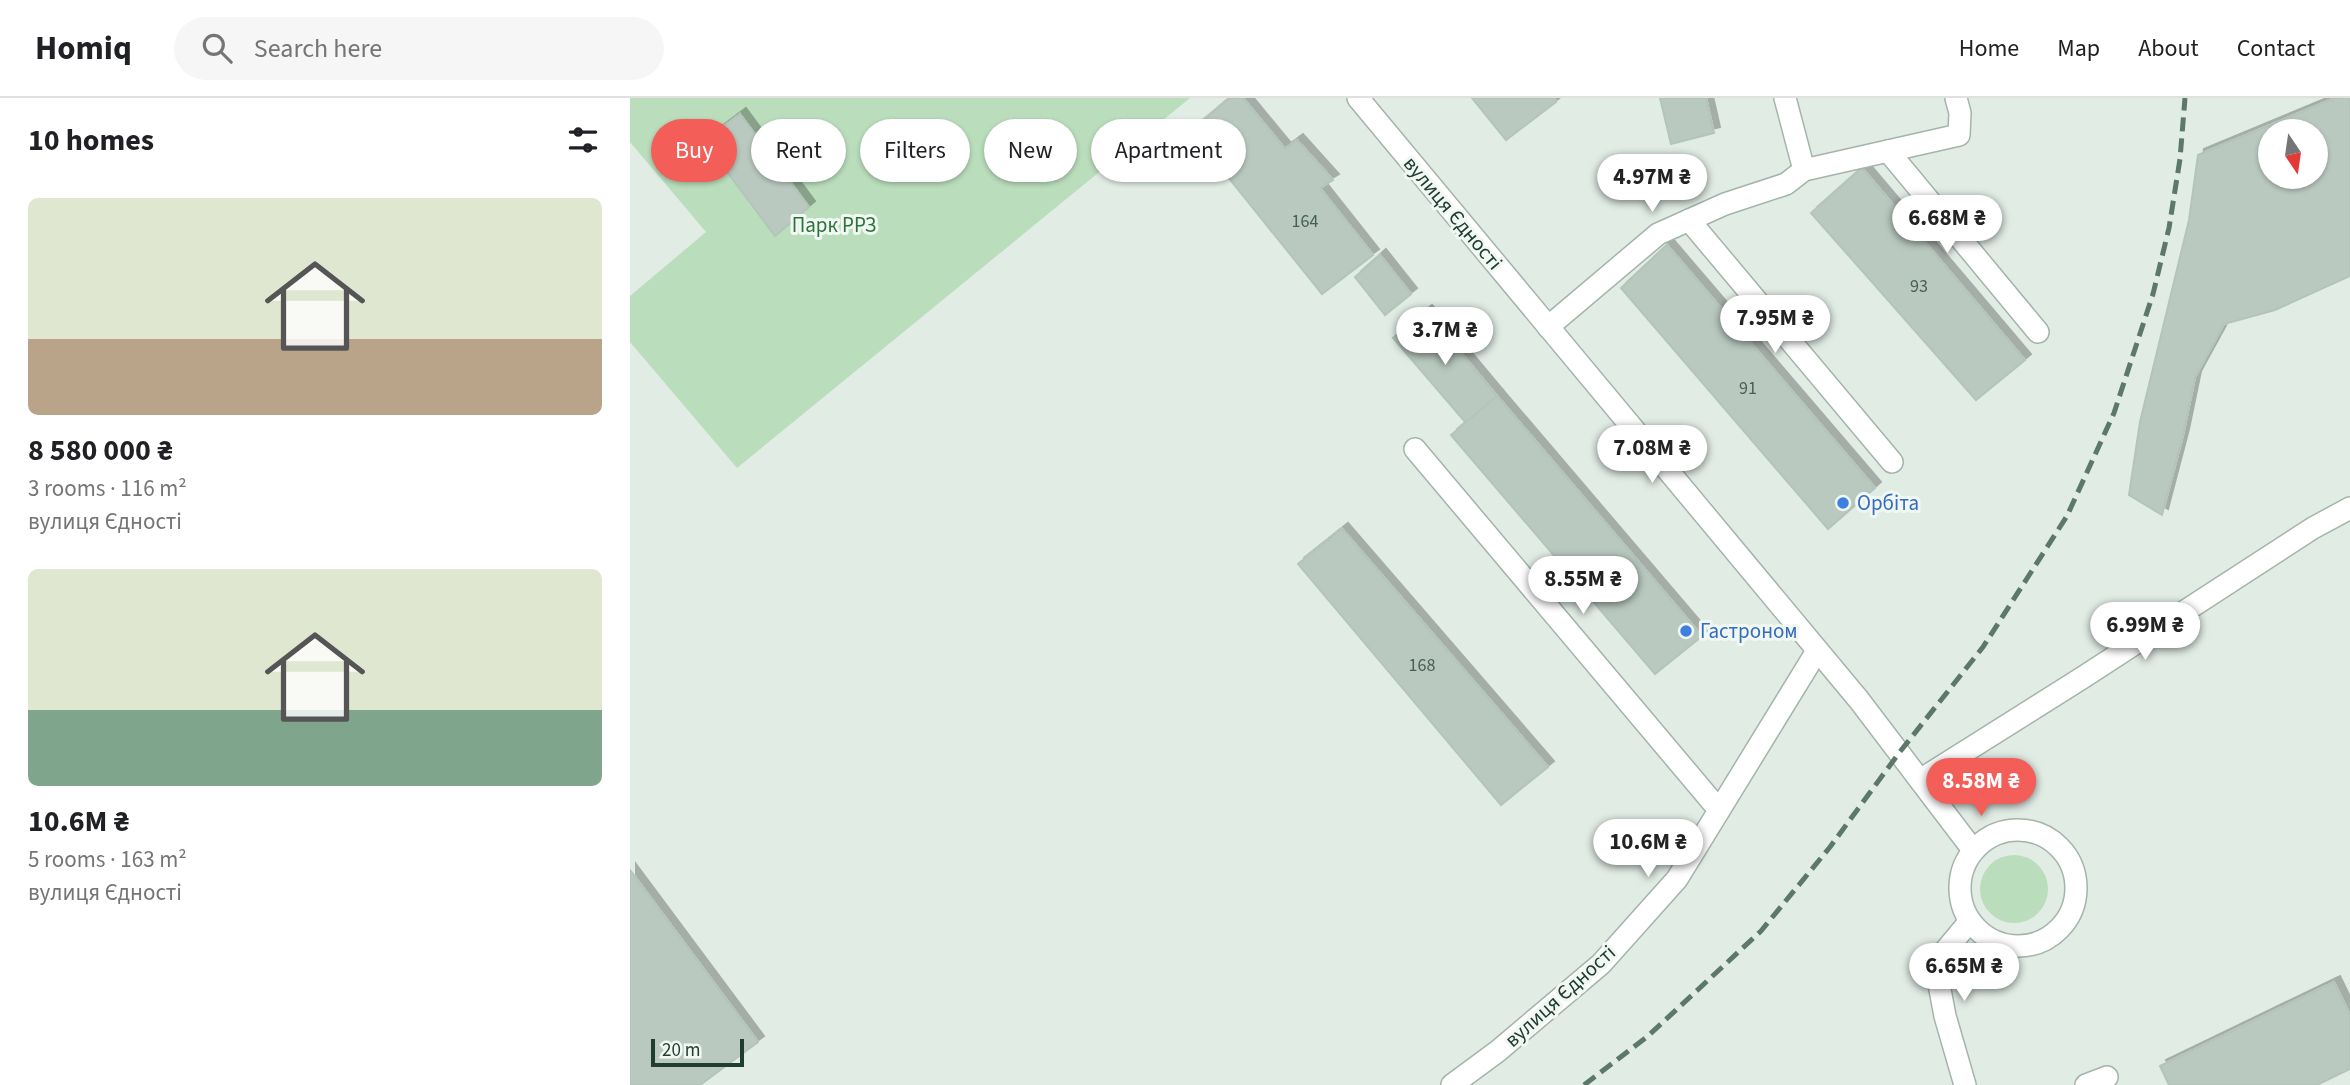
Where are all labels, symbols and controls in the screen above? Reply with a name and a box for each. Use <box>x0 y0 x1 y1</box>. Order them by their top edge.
search box <box>174 17 664 80</box>
text: Homiq <box>35 25 132 72</box>
icon: search <box>198 29 236 67</box>
text: Search here <box>254 30 382 67</box>
text: Home <box>1959 31 2019 66</box>
text: Map <box>2057 31 2100 66</box>
text: About <box>2138 31 2199 66</box>
text: Contact <box>2237 31 2315 66</box>
text: 10 homes <box>28 119 154 162</box>
chip: Buy <box>651 119 737 182</box>
chip: Rent <box>751 119 846 182</box>
chip: Filters <box>860 119 970 182</box>
chip: New <box>984 119 1077 182</box>
chip: Apartment <box>1091 119 1246 182</box>
north arrow <box>2258 119 2328 189</box>
map controls <box>2258 119 2328 189</box>
icon: filters <box>564 121 602 159</box>
street label: вулиця Єдності <box>1396 150 1510 276</box>
pin: 4.97M ₴ <box>1587 155 1717 214</box>
text: 4.97M ₴ <box>1613 160 1691 193</box>
pin: 6.68M ₴ <box>1882 195 2012 255</box>
text: 6.68M ₴ <box>1908 201 1986 234</box>
house number: 164 <box>1292 209 1318 234</box>
park label: Парк РРЗ <box>792 210 876 240</box>
icon: home <box>252 243 378 369</box>
house number: 93 <box>1910 274 1928 299</box>
pin: 7.95M ₴ <box>1710 296 1840 355</box>
text: 7.95M ₴ <box>1736 301 1814 334</box>
pin: 3.7M ₴ <box>1388 308 1502 367</box>
text: 3.7M ₴ <box>1412 313 1478 346</box>
house number: 91 <box>1739 376 1757 401</box>
pin: 7.08M ₴ <box>1587 426 1717 485</box>
text: 8 580 000 ₴ <box>28 429 173 472</box>
text: 7.08M ₴ <box>1613 431 1691 464</box>
text: 3 rooms · 116 m² <box>28 472 187 505</box>
place label: Орбіта <box>1857 488 1919 518</box>
marker: Орбіта <box>1835 495 1851 511</box>
text: вулиця Єдності <box>28 505 182 538</box>
pin: 8.55M ₴ <box>1518 556 1648 616</box>
text: 8.55M ₴ <box>1544 562 1622 595</box>
pin: 6.99M ₴ <box>2080 602 2210 662</box>
text: 6.99M ₴ <box>2106 608 2184 641</box>
icon: home <box>252 614 378 740</box>
place label: Гастроном <box>1700 616 1798 646</box>
marker: Гастроном <box>1678 623 1694 639</box>
house number: 168 <box>1409 653 1435 678</box>
pin: 8.58M ₴ <box>1916 758 2046 818</box>
text: 8.58M ₴ <box>1942 764 2020 797</box>
text: 10.6M ₴ <box>28 800 129 843</box>
pin: 10.6M ₴ <box>1583 820 1713 879</box>
text: 10.6M ₴ <box>1609 825 1687 858</box>
text: 5 rooms · 163 m² <box>28 843 187 876</box>
text: вулиця Єдності <box>28 876 182 909</box>
street label: вулиця Єдності <box>1498 938 1622 1054</box>
pin: 6.65M ₴ <box>1899 944 2029 1003</box>
text: 6.65M ₴ <box>1925 949 2003 982</box>
scale bar <box>651 1036 744 1068</box>
text: 20 m <box>662 1037 700 1064</box>

